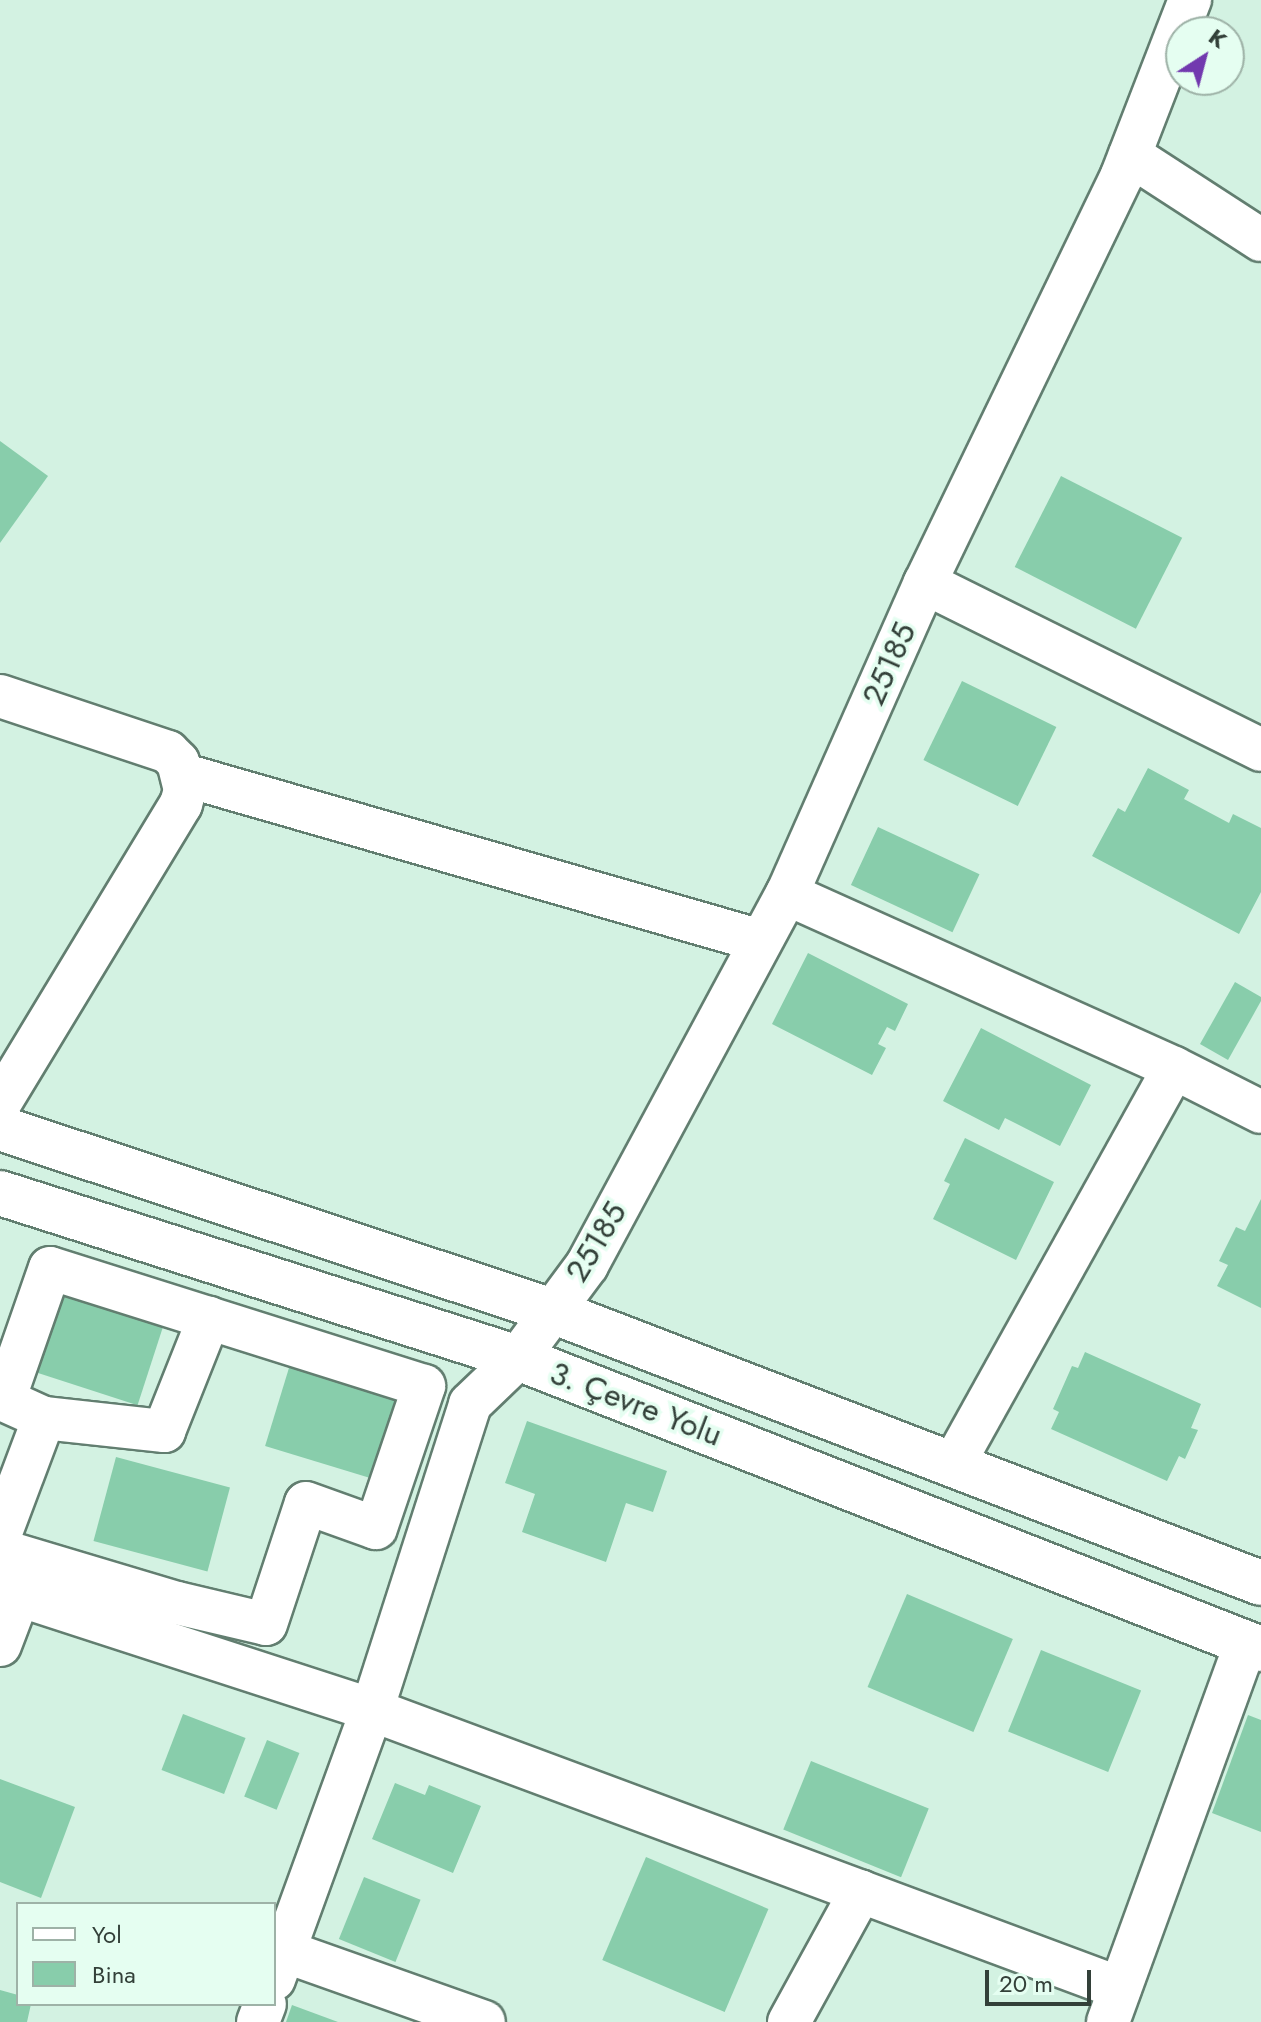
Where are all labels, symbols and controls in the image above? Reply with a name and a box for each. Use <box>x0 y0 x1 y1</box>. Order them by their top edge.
north arrow <box>1165 16 1245 96</box>
text: K <box>1202 21 1234 56</box>
street label: 25185 <box>854 617 924 711</box>
street label: 25185 <box>557 1195 635 1289</box>
street label: 3. Çevre Yolu <box>545 1354 727 1454</box>
legend <box>16 1902 276 2006</box>
text: Yol <box>92 1917 122 1952</box>
scale bar <box>989 1954 1095 2004</box>
text: Bina <box>92 1957 136 1992</box>
text: 20 m <box>999 1966 1053 2001</box>

